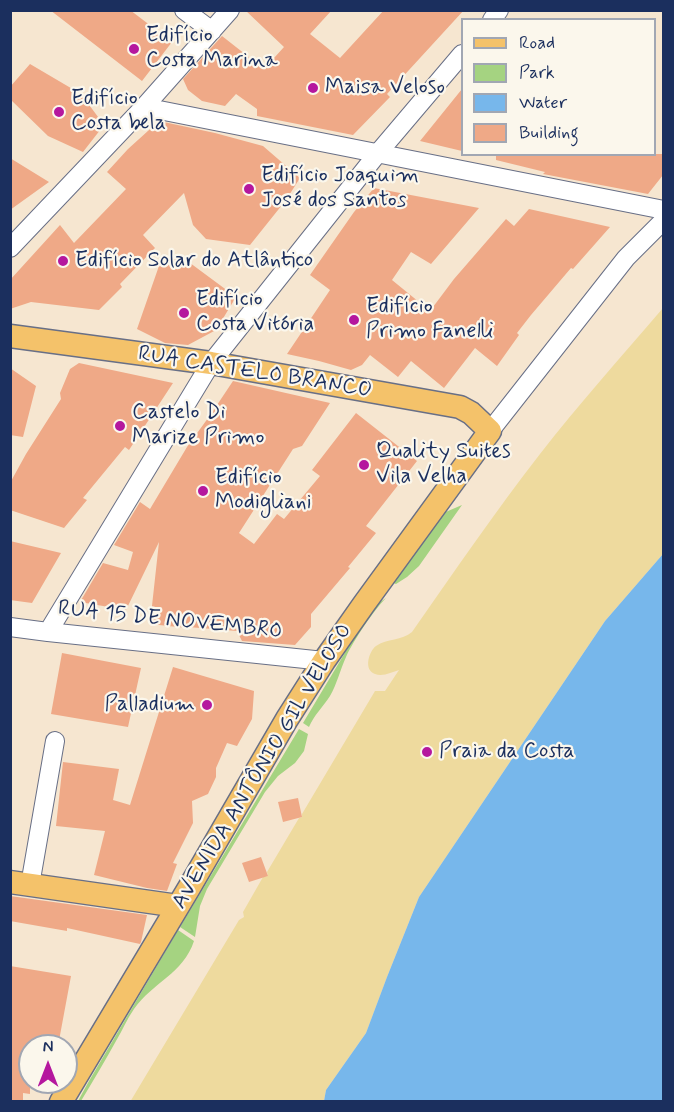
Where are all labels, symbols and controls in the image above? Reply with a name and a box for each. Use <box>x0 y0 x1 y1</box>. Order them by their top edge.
legend <box>461 18 656 156</box>
place label: Edifício Costa Marina <box>146 23 278 74</box>
text: Road <box>519 31 555 55</box>
marker: Edifício Costa Marina <box>127 42 141 56</box>
text: Park <box>519 61 555 85</box>
place label: Maisa Veloso <box>325 75 445 101</box>
marker: Maisa Veloso <box>306 81 320 95</box>
place label: Edifício Costa bela <box>71 86 166 138</box>
text: Water <box>519 91 567 115</box>
marker: Edifício Costa bela <box>52 105 66 119</box>
text: Building <box>519 121 579 145</box>
place label: Edifício Joaquim José dos Santos <box>261 163 419 214</box>
marker: Edifício Joaquim José dos Santos <box>242 182 256 196</box>
place label: Edifício Solar do Atlântico <box>75 248 313 274</box>
marker: Edifício Solar do Atlântico <box>56 254 70 268</box>
place label: Edifício Costa Vitória <box>196 287 314 338</box>
place label: Edifício Primo Fanelli <box>366 294 494 346</box>
marker: Edifício Costa Vitória <box>177 306 191 320</box>
marker: Edifício Primo Fanelli <box>347 313 361 327</box>
street label: RUA CASTELO BRANCO <box>136 341 374 405</box>
place label: Castelo Di Marize Primo <box>132 400 264 452</box>
marker: Castelo Di Marize Primo <box>113 419 127 433</box>
place label: Quality Suites Vila Velha <box>376 439 511 490</box>
marker: Quality Suites Vila Velha <box>357 458 371 472</box>
place label: Edifício Modigliani <box>215 465 312 516</box>
marker: Edifício Modigliani <box>196 484 210 498</box>
street label: RUA 15 DE NOVEMBRO <box>57 596 283 646</box>
street label: AVENIDA ANTÔNIO GIL VELOSO <box>167 620 359 914</box>
place label: Palladium <box>104 692 195 718</box>
marker: Palladium <box>200 698 214 712</box>
place label: Praia da Costa <box>439 739 575 765</box>
marker: Praia da Costa <box>420 745 434 759</box>
north arrow <box>18 1034 78 1094</box>
text: N <box>43 1037 53 1058</box>

